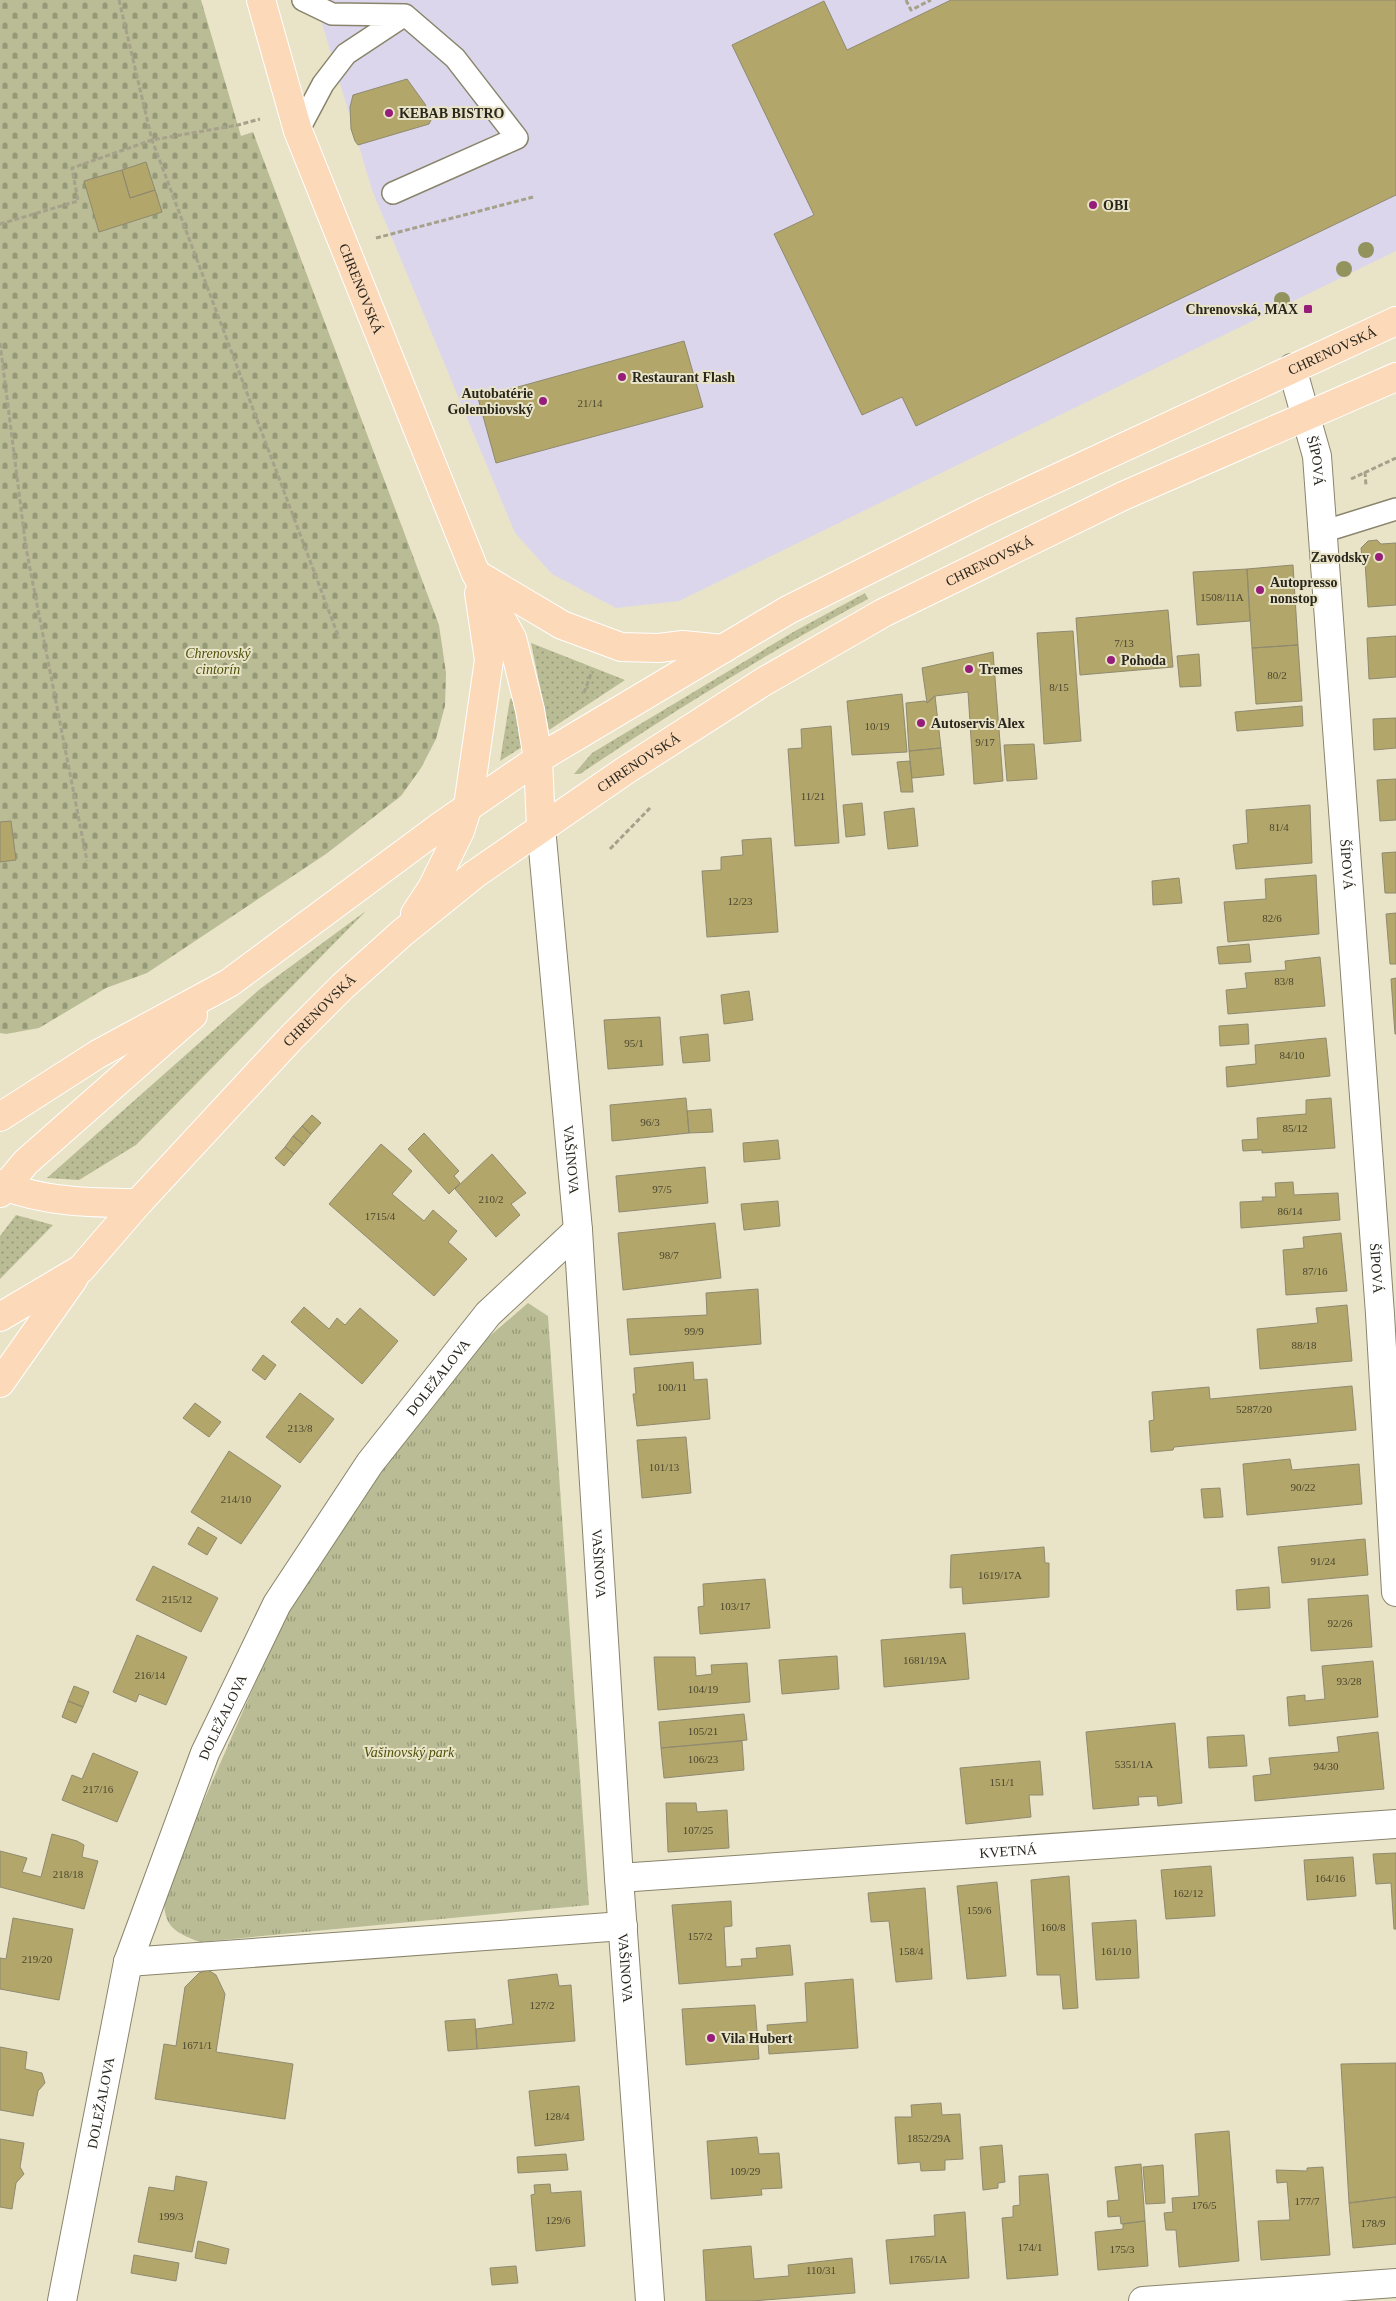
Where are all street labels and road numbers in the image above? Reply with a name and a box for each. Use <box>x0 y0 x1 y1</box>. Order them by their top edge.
street label: CHRENOVSKÁ <box>336 242 387 337</box>
street label: CHRENOVSKÁ <box>1286 323 1380 378</box>
street label: ŠÍPOVÁ <box>1304 434 1327 487</box>
street label: CHRENOVSKÁ <box>943 533 1037 589</box>
street label: CHRENOVSKÁ <box>595 729 684 795</box>
street label: ŠÍPOVÁ <box>1337 839 1357 891</box>
street label: CHRENOVSKÁ <box>280 970 359 1049</box>
street label: VAŠINOVA <box>560 1124 582 1196</box>
street label: ŠÍPOVÁ <box>1367 1242 1387 1295</box>
street label: DOLEŽALOVA <box>404 1336 474 1419</box>
street label: VAŠINOVA <box>589 1528 608 1600</box>
street label: DOLEŽALOVA <box>196 1671 250 1762</box>
street label: KVETNÁ <box>979 1841 1038 1861</box>
street label: VAŠINOVA <box>615 1933 635 2004</box>
street label: DOLEŽALOVA <box>85 2055 118 2150</box>

